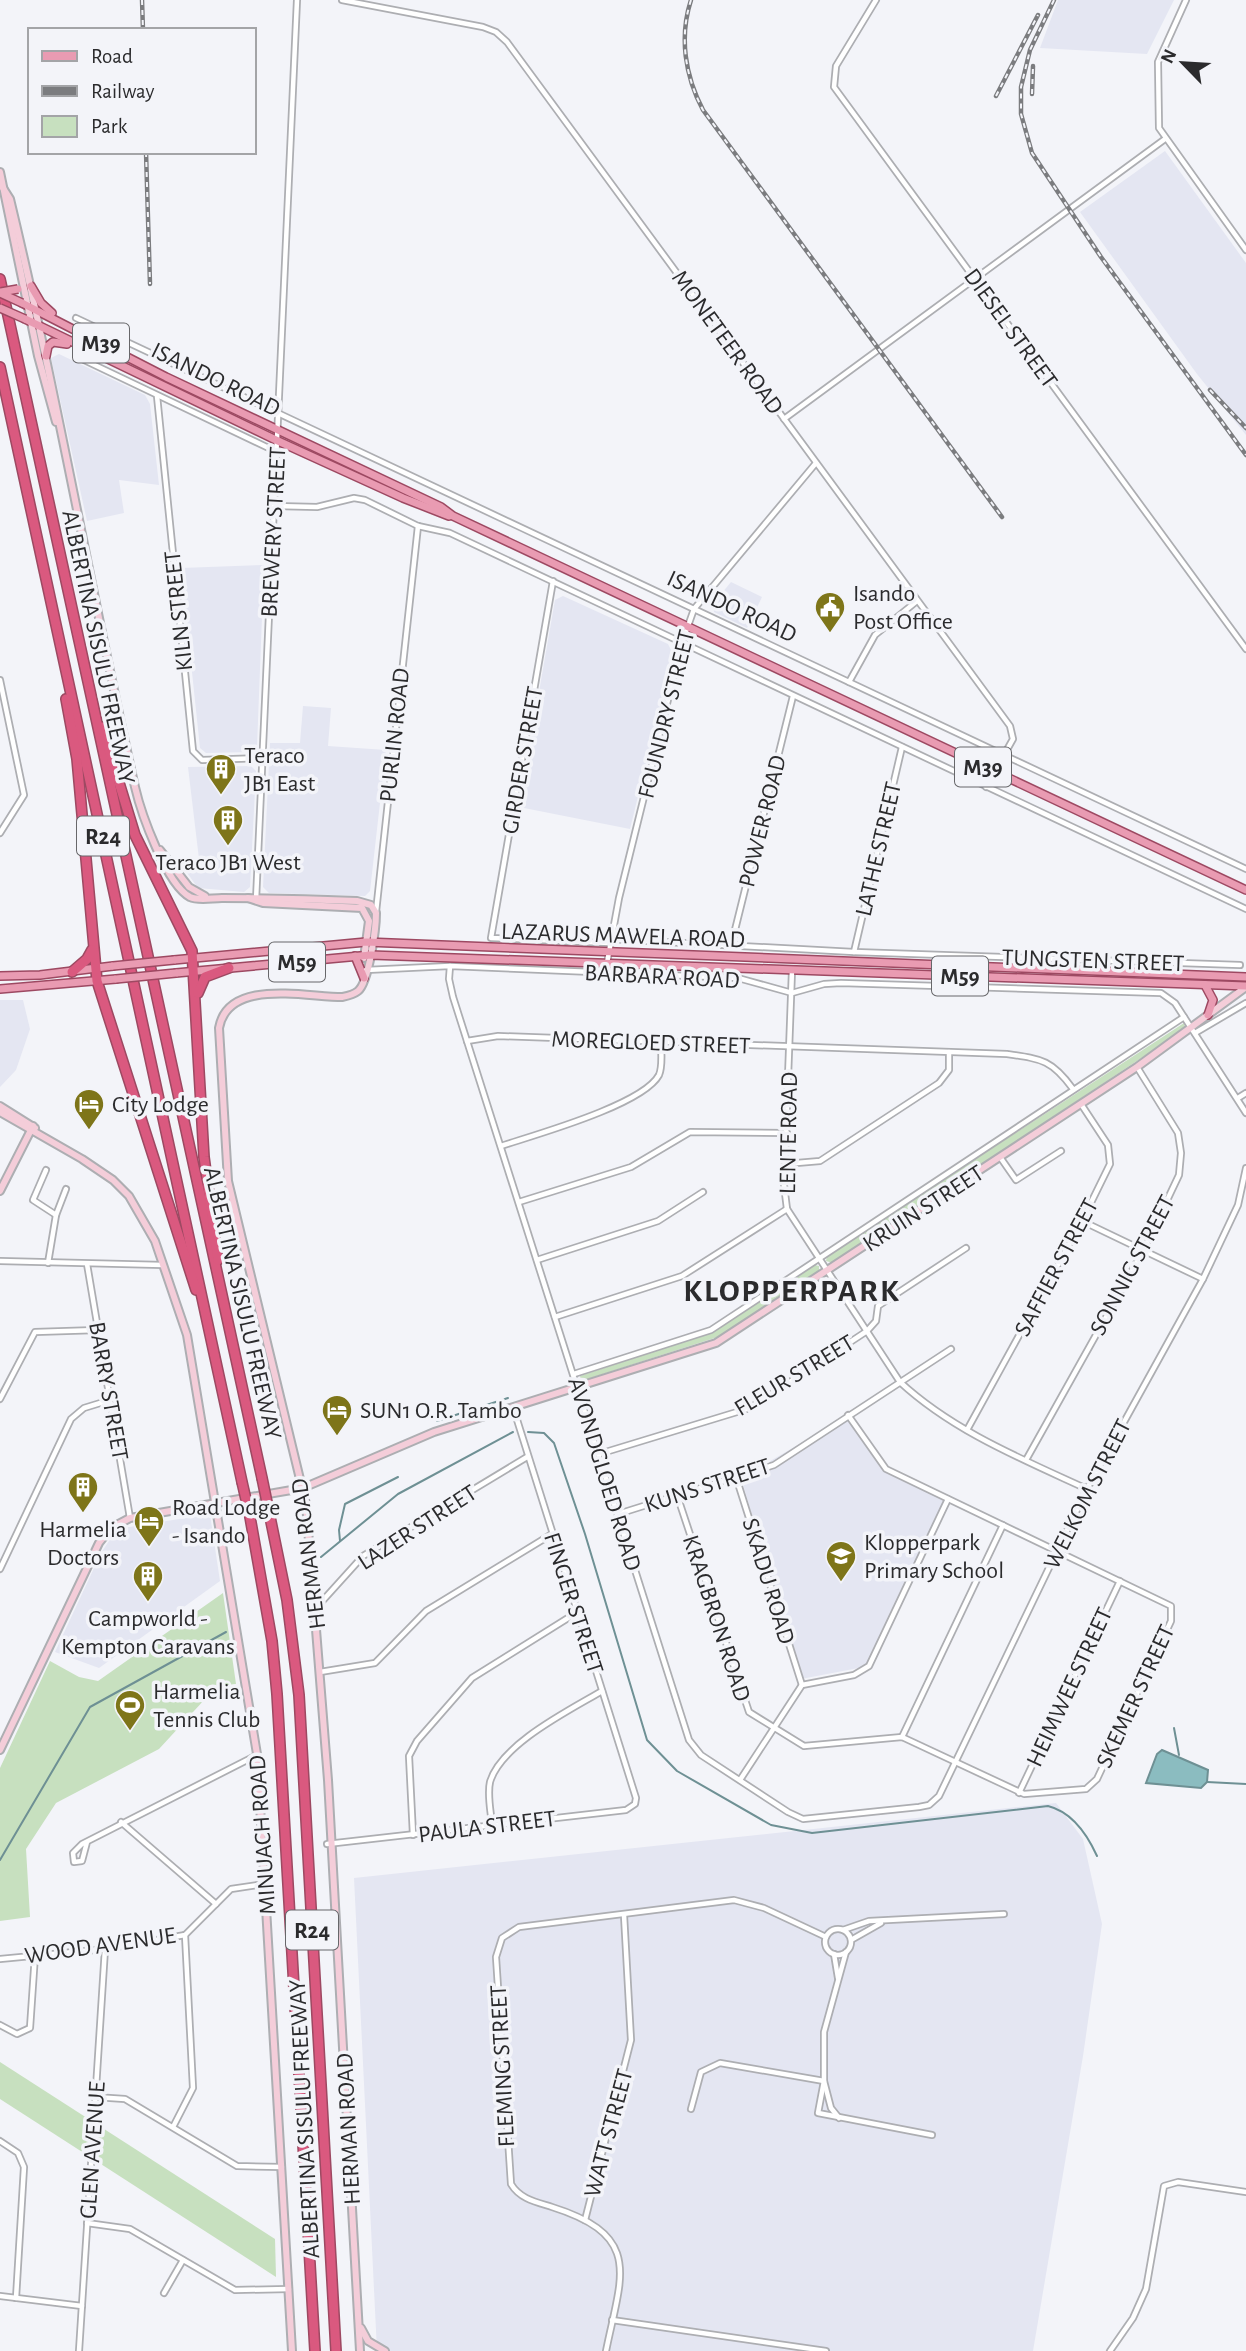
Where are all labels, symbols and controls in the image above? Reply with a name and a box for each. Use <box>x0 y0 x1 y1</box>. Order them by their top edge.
legend <box>28 28 256 154</box>
north arrow <box>1148 28 1218 98</box>
text: Road <box>91 46 133 67</box>
text: N <box>1158 46 1180 66</box>
text: Railway <box>91 81 154 102</box>
text: Park <box>91 116 128 137</box>
street label: DIESEL STREET <box>959 264 1062 393</box>
street label: MONETEER ROAD <box>667 266 787 419</box>
road number: M39 <box>73 324 129 362</box>
street label: ISANDO ROAD <box>147 338 284 421</box>
street label: BREWERY STREET <box>258 446 290 618</box>
street label: ALBERTINA SISULU FREEWAY <box>57 508 139 787</box>
street label: KILN STREET <box>161 549 197 672</box>
street label: ISANDO ROAD <box>663 566 800 647</box>
place label: Isando Post Office <box>853 582 953 634</box>
public building icon: Isando Post Office <box>813 590 847 634</box>
street label: FOUNDRY STREET <box>634 627 700 801</box>
street label: PURLIN ROAD <box>376 667 414 803</box>
street label: GIRDER STREET <box>498 684 548 836</box>
place label: Teraco JB1 East <box>244 744 316 796</box>
road number: M39 <box>955 748 1011 786</box>
building icon: Teraco JB1 East <box>204 752 238 796</box>
street label: POWER ROAD <box>735 753 791 890</box>
street label: LATHE STREET <box>852 779 906 919</box>
building icon: Teraco JB1 West <box>211 803 245 847</box>
road number: R24 <box>77 816 129 856</box>
place label: Teraco JB1 West <box>155 851 301 875</box>
street label: LAZARUS MAWELA ROAD <box>501 920 745 952</box>
road number: M59 <box>269 942 325 981</box>
street label: TUNGSTEN STREET <box>1001 946 1185 976</box>
road number: M59 <box>932 956 988 995</box>
street label: BARBARA ROAD <box>584 961 740 993</box>
street label: MOREGLOED STREET <box>551 1028 751 1058</box>
street label: LENTE ROAD <box>776 1072 802 1194</box>
hotel icon: City Lodge <box>72 1087 106 1131</box>
place label: City Lodge <box>112 1093 209 1117</box>
street label: KRUIN STREET <box>859 1161 988 1257</box>
street label: ALBERTINA SISULU FREEWAY <box>199 1164 285 1442</box>
street label: SONNIG STREET <box>1086 1191 1180 1339</box>
street label: SAFFIER STREET <box>1011 1194 1103 1340</box>
district label: KLOPPERPARK <box>683 1275 901 1307</box>
street label: BARRY STREET <box>84 1320 132 1463</box>
street label: FLEUR STREET <box>730 1331 859 1421</box>
street label: AVONDGLOED ROAD <box>563 1375 645 1574</box>
hotel icon: SUN1 O.R. Tambo <box>320 1393 354 1437</box>
place label: SUN1 O.R. Tambo <box>360 1399 522 1423</box>
street label: WELKOM STREET <box>1040 1415 1136 1573</box>
street label: KUNS STREET <box>641 1454 773 1518</box>
building icon: Harmelia Doctors <box>66 1470 100 1514</box>
street label: HERMAN ROAD <box>288 1477 330 1631</box>
street label: LAZER STREET <box>354 1481 481 1575</box>
place label: Road Lodge - Isando <box>172 1496 280 1548</box>
hotel icon: Road Lodge - Isando <box>132 1504 166 1548</box>
street label: SKADU ROAD <box>738 1516 799 1647</box>
place label: Harmelia Doctors <box>39 1518 127 1570</box>
street label: FINGER STREET <box>539 1530 607 1677</box>
place label: Klopperpark Primary School <box>864 1531 1004 1583</box>
street label: KRAGBRON ROAD <box>678 1532 754 1704</box>
school or university icon: Klopperpark Primary School <box>824 1539 858 1583</box>
building icon: Campworld - Kempton Caravans <box>131 1559 165 1603</box>
street label: HEIMWEE STREET <box>1023 1604 1117 1771</box>
place label: Campworld - Kempton Caravans <box>61 1607 235 1659</box>
street label: SKEMER STREET <box>1092 1621 1180 1772</box>
place label: Harmelia Tennis Club <box>153 1680 260 1732</box>
sports icon: Harmelia Tennis Club <box>113 1688 147 1732</box>
street label: MINUACH ROAD <box>245 1754 281 1916</box>
street label: PAULA STREET <box>417 1807 558 1847</box>
road number: R24 <box>286 1910 338 1950</box>
street label: WOOD AVENUE <box>23 1923 178 1968</box>
street label: ALBERTINA SISULU FREEWAY <box>286 1978 324 2259</box>
street label: FLEMING STREET <box>487 1984 519 2148</box>
street label: HERMAN ROAD <box>333 2053 365 2205</box>
street label: WATT STREET <box>580 2066 638 2200</box>
street label: GLEN AVENUE <box>76 2080 110 2220</box>

